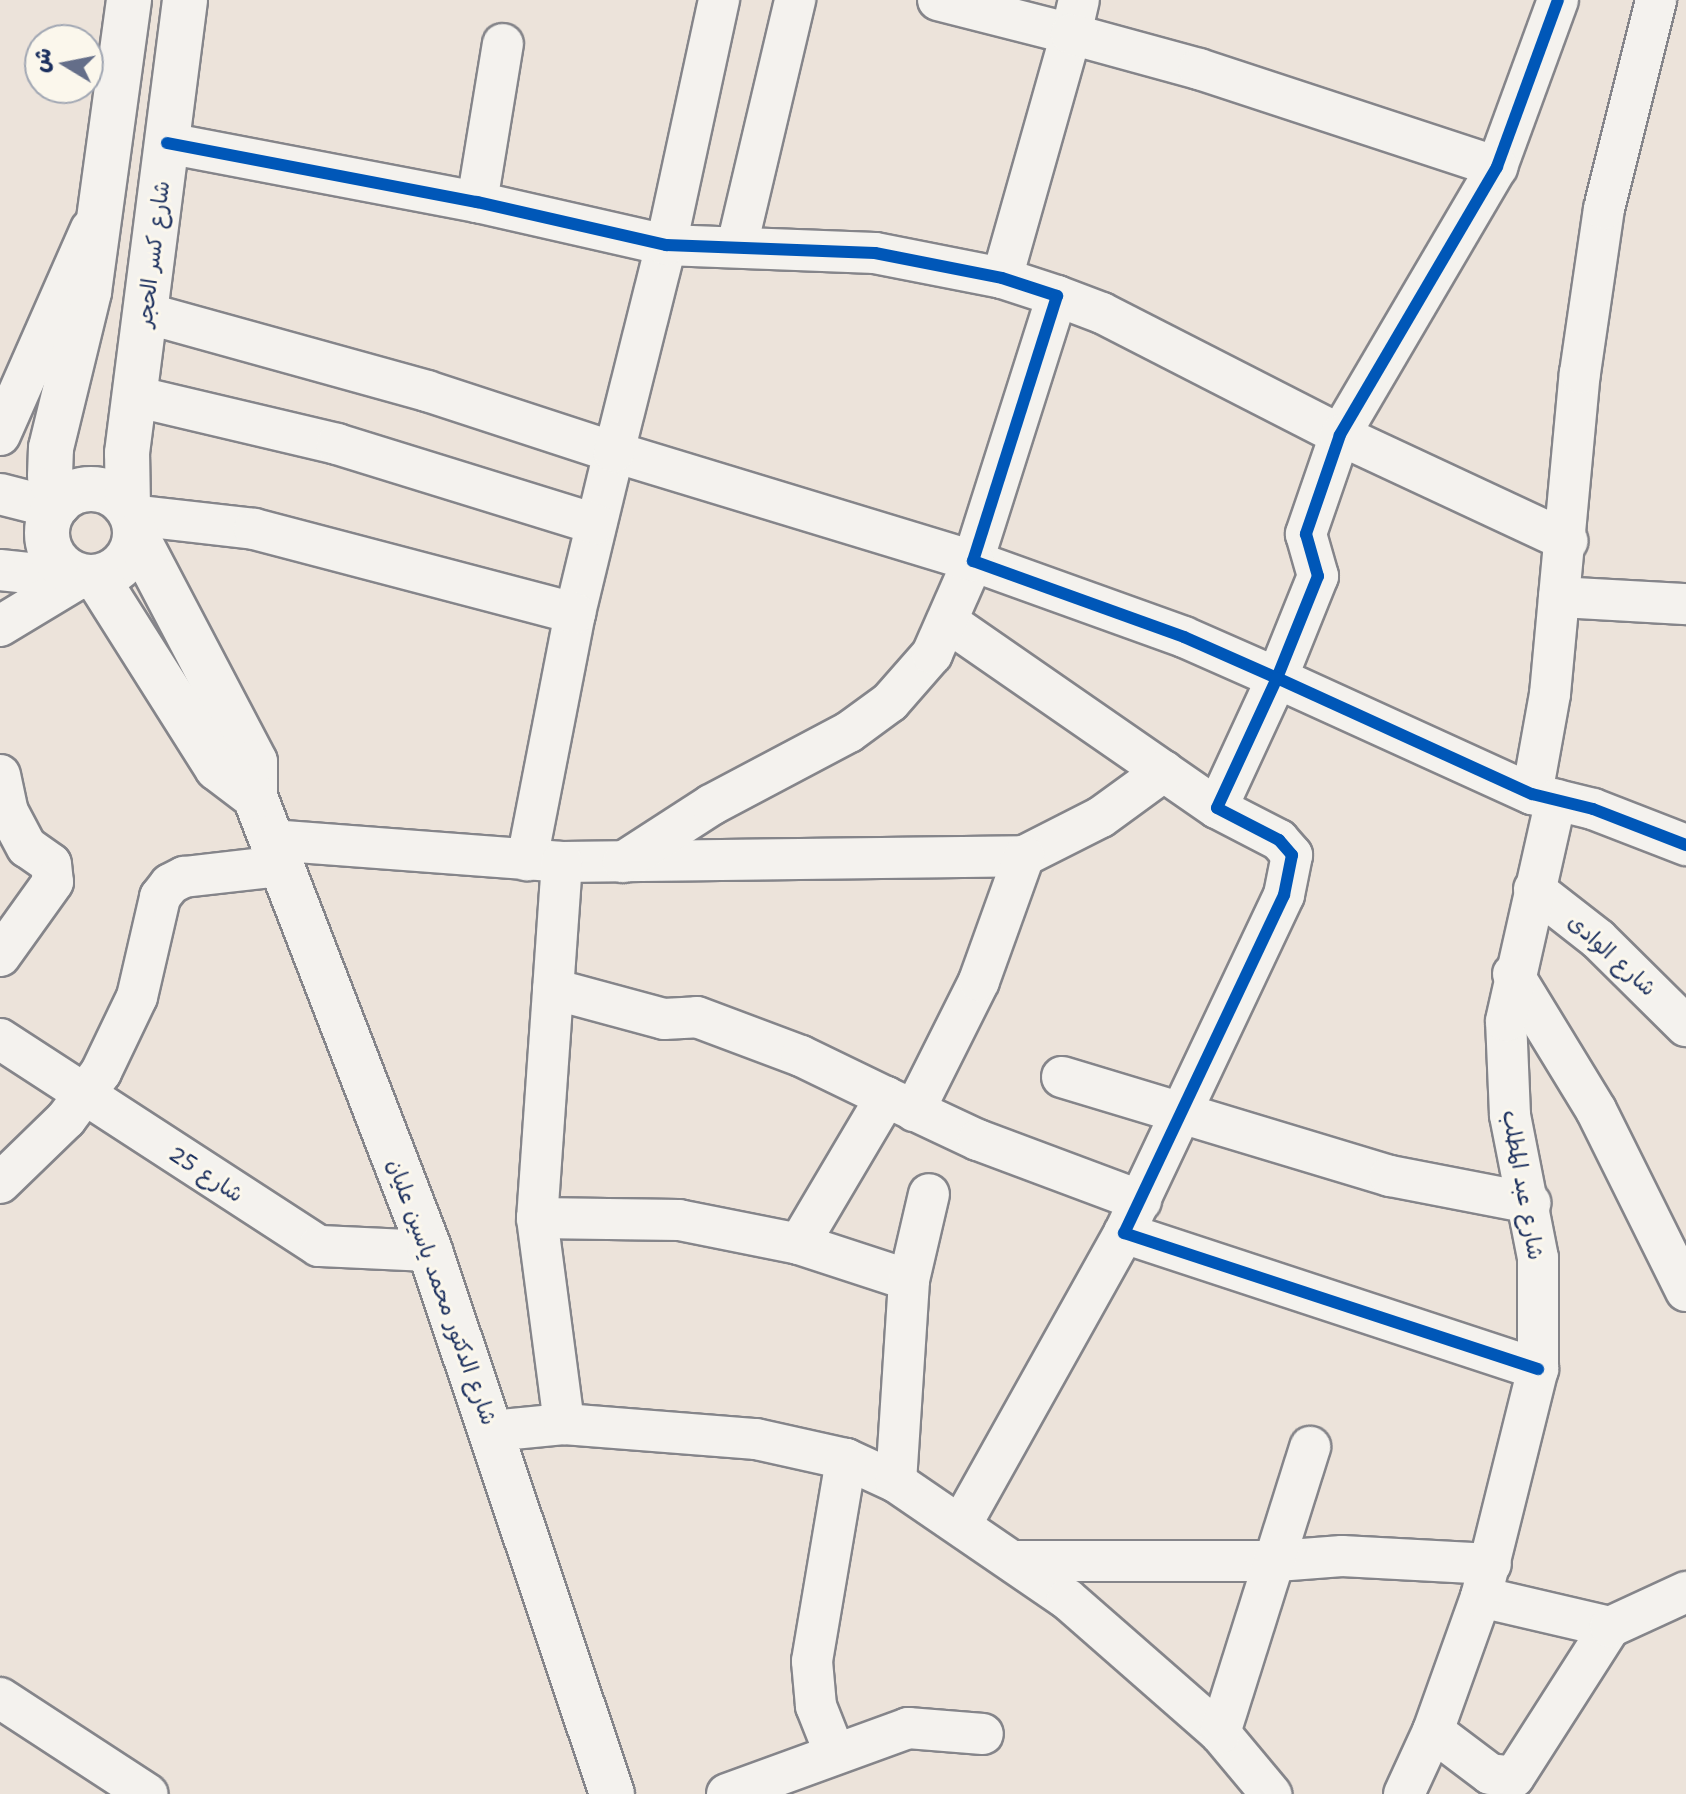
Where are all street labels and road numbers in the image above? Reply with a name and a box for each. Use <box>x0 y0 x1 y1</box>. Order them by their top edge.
street label: شارع كسر الحجر <box>131 179 175 329</box>
street label: شارع الوادى <box>1563 909 1661 1001</box>
street label: شارع عبد المطلب <box>1497 1108 1549 1262</box>
street label: شارع 25 <box>164 1140 248 1208</box>
street label: شارع الدكتور محمد ياسين عليان <box>382 1155 502 1429</box>

